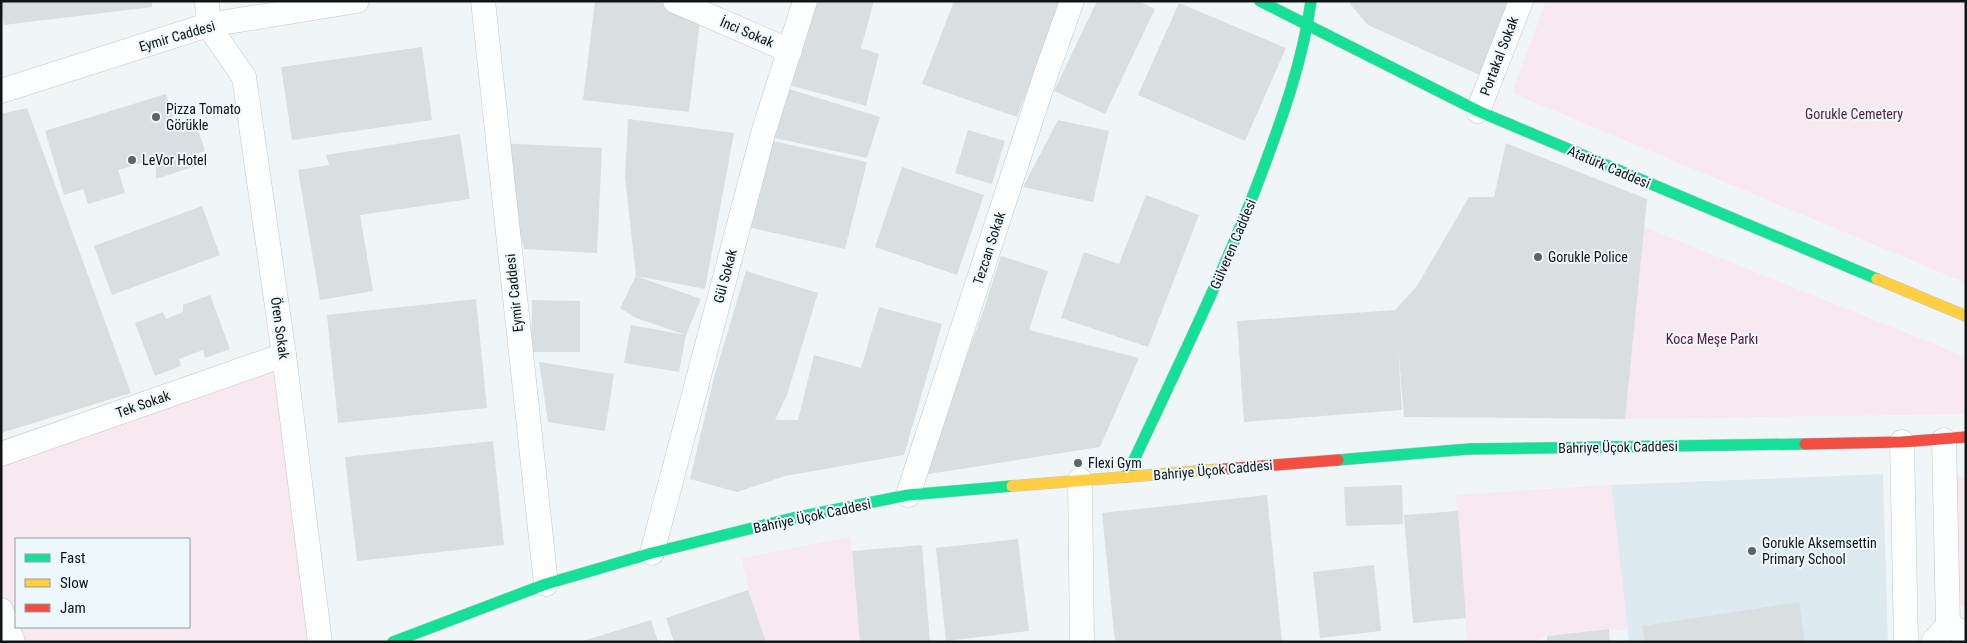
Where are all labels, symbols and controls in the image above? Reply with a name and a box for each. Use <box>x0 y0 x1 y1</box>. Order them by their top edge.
street label: İnci Sokak <box>718 14 777 51</box>
street label: Portakal Sokak <box>1477 14 1522 98</box>
street label: Eymir Caddesi <box>137 17 217 55</box>
place label: Pizza Tomato Görükle <box>166 101 241 133</box>
park label: Gorukle Cemetery <box>1805 106 1903 122</box>
marker: Pizza Tomato Görükle <box>150 111 162 123</box>
street label: Atatürk Caddesi <box>1565 142 1653 192</box>
place label: LeVor Hotel <box>142 152 207 168</box>
marker: LeVor Hotel <box>126 154 138 166</box>
street label: Gülveren Caddesi <box>1207 197 1259 291</box>
street label: Tezcan Sokak <box>970 209 1009 287</box>
street label: Gül Sokak <box>710 247 740 305</box>
place label: Gorukle Police <box>1548 249 1628 265</box>
marker: Gorukle Police <box>1532 251 1544 263</box>
street label: Eymir Caddesi <box>502 253 526 333</box>
street label: Ören Sokak <box>268 296 292 361</box>
park label: Koca Meşe Parkı <box>1666 331 1758 347</box>
street label: Tek Sokak <box>114 387 173 421</box>
street label: Bahriye Üçok Caddesi <box>1558 438 1678 456</box>
place label: Flexi Gym <box>1088 455 1142 471</box>
marker: Flexi Gym <box>1072 457 1084 469</box>
street label: Bahriye Üçok Caddesi <box>1153 457 1273 483</box>
street label: Bahriye Üçok Caddesi <box>752 496 872 536</box>
place label: Gorukle Aksemsettin Primary School <box>1762 535 1877 567</box>
legend <box>15 538 190 628</box>
marker: Gorukle Aksemsettin Primary School <box>1746 545 1758 557</box>
text: Fast <box>60 549 85 567</box>
text: Slow <box>60 574 89 592</box>
text: Jam <box>60 599 86 617</box>

